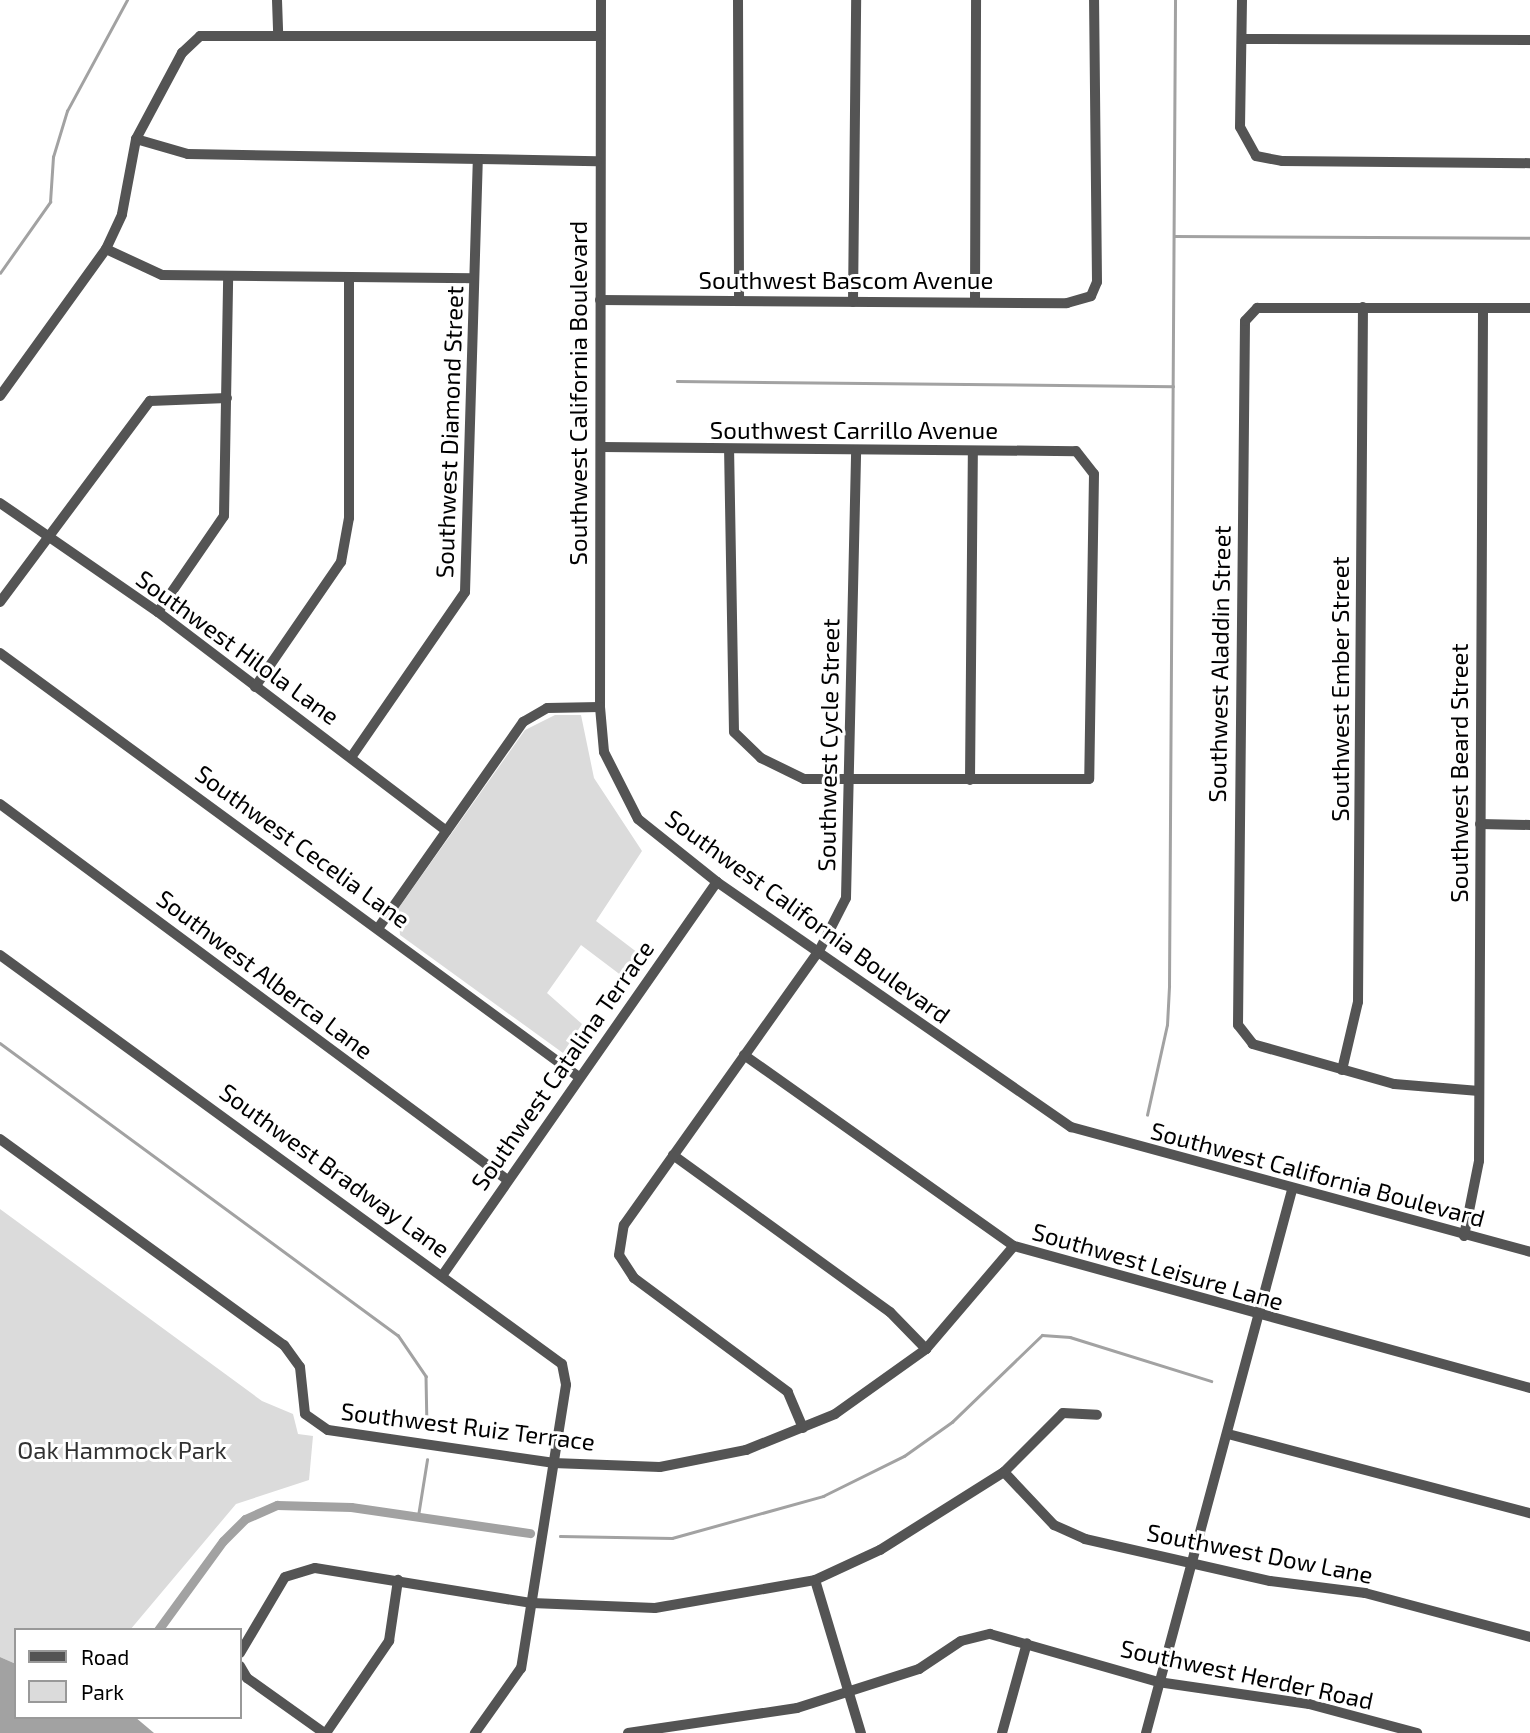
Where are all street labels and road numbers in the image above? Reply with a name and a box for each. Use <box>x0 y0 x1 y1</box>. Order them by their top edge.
street label: Southwest California Boulevard <box>564 221 592 565</box>
street label: Southwest Bascom Avenue <box>698 266 994 294</box>
street label: Southwest Diamond Street <box>430 285 468 579</box>
street label: Southwest Carrillo Avenue <box>710 416 998 444</box>
street label: Southwest Aladdin Street <box>1202 525 1236 803</box>
street label: Southwest Ember Street <box>1326 556 1354 822</box>
street label: Southwest Hilola Lane <box>131 564 345 730</box>
street label: Southwest Cycle Street <box>811 618 845 872</box>
street label: Southwest Beard Street <box>1445 643 1473 903</box>
street label: Southwest Cecelia Lane <box>190 758 416 934</box>
street label: Southwest California Boulevard <box>660 803 956 1029</box>
street label: Southwest Alberca Lane <box>151 883 379 1065</box>
street label: Southwest Catalina Terrace <box>464 934 660 1196</box>
street label: Southwest Bradway Lane <box>214 1077 456 1263</box>
street label: Southwest California Boulevard <box>1148 1115 1488 1233</box>
street label: Southwest Leisure Lane <box>1029 1216 1287 1316</box>
street label: Southwest Ruiz Terrace <box>339 1396 597 1456</box>
street label: Southwest Dow Lane <box>1144 1517 1376 1589</box>
street label: Southwest Herder Road <box>1118 1633 1376 1715</box>

